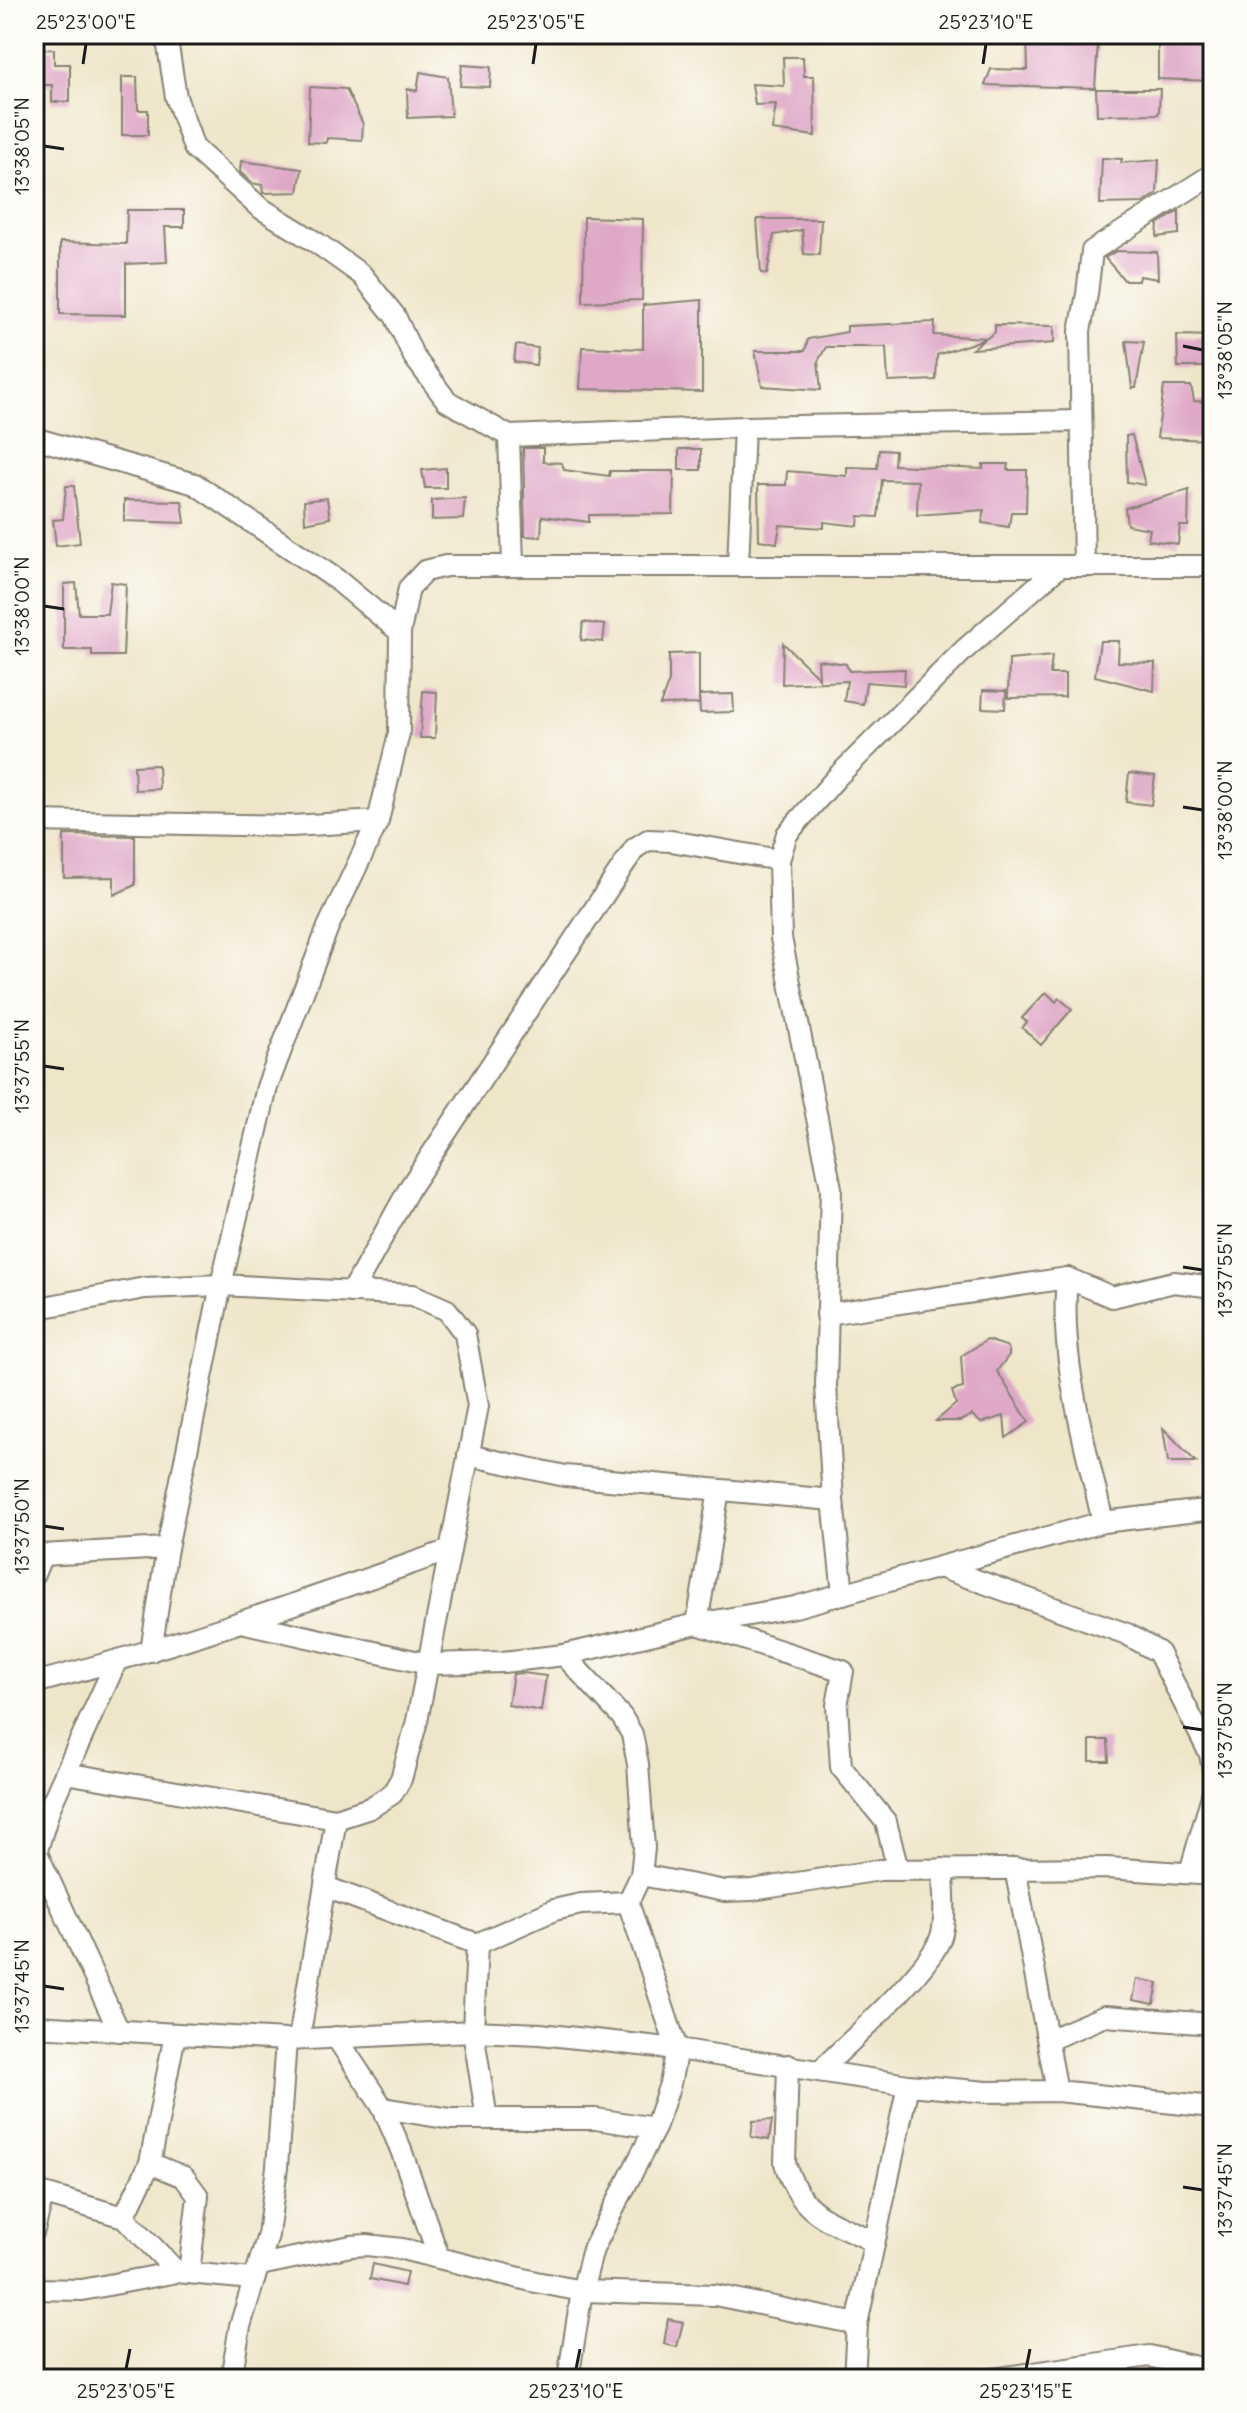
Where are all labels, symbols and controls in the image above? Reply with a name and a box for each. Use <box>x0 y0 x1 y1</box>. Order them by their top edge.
text: 25°23'00"E <box>36 9 136 34</box>
text: 25°23'05"E <box>487 9 585 34</box>
text: 25°23'10"E <box>939 9 1033 34</box>
text: 13°38'05"N <box>9 97 34 195</box>
text: 13°38'05"N <box>1212 301 1237 399</box>
text: 13°38'00"N <box>9 556 34 656</box>
text: 13°38'00"N <box>1212 760 1237 860</box>
text: 13°37'55"N <box>9 1019 34 1113</box>
text: 13°37'55"N <box>1212 1223 1237 1317</box>
text: 13°37'50"N <box>9 1478 34 1574</box>
text: 13°37'50"N <box>1212 1682 1237 1778</box>
text: 13°37'45"N <box>9 1939 34 2033</box>
text: 13°37'45"N <box>1212 2143 1237 2237</box>
text: 25°23'05"E <box>77 2378 175 2403</box>
text: 25°23'10"E <box>529 2378 623 2403</box>
text: 25°23'15"E <box>979 2378 1073 2403</box>

